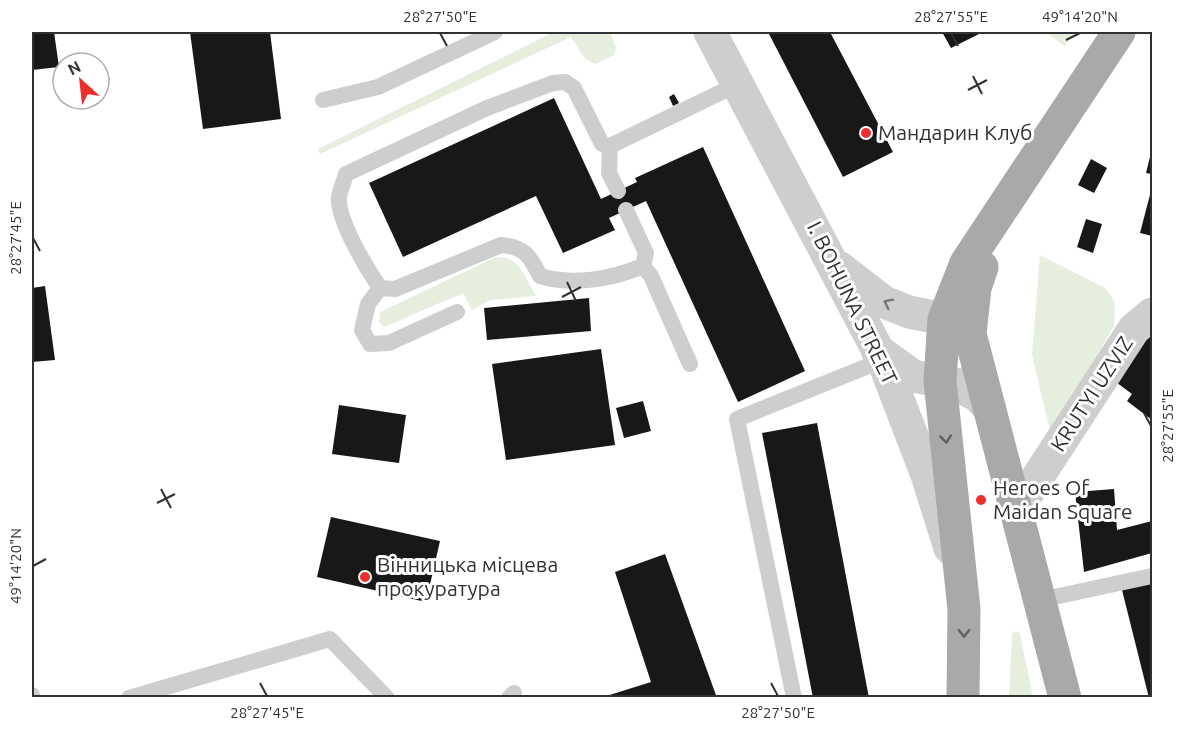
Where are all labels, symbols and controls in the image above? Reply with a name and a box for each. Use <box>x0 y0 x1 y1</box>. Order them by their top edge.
text: 28°27'50"E <box>403 8 477 25</box>
text: 28°27'55"E <box>914 8 988 25</box>
text: 49°14'20"N <box>1042 8 1118 25</box>
north arrow <box>51 51 111 111</box>
text: N <box>65 57 84 78</box>
place label: Мандарин Клуб <box>878 120 1032 144</box>
marker: Мандарин Клуб <box>859 126 873 140</box>
text: 28°27'45"E <box>7 201 24 275</box>
street label: I. BOHUNA STREET <box>803 217 903 388</box>
one-way arrow <box>884 299 895 310</box>
street label: KRUTYI UZVIZ <box>1045 332 1137 455</box>
text: 28°27'55"E <box>1159 389 1176 463</box>
one-way arrow <box>940 435 952 444</box>
place label: Heroes Of Maidan Square <box>993 475 1133 523</box>
marker: Heroes Of Maidan Square <box>974 493 988 507</box>
text: 49°14'20"N <box>7 528 24 604</box>
place label: Вінницька місцева прокуратура <box>377 552 558 600</box>
marker: Вінницька місцева прокуратура <box>358 570 372 584</box>
one-way arrow <box>958 629 970 638</box>
text: 28°27'45"E <box>230 704 304 721</box>
text: 28°27'50"E <box>741 704 815 721</box>

